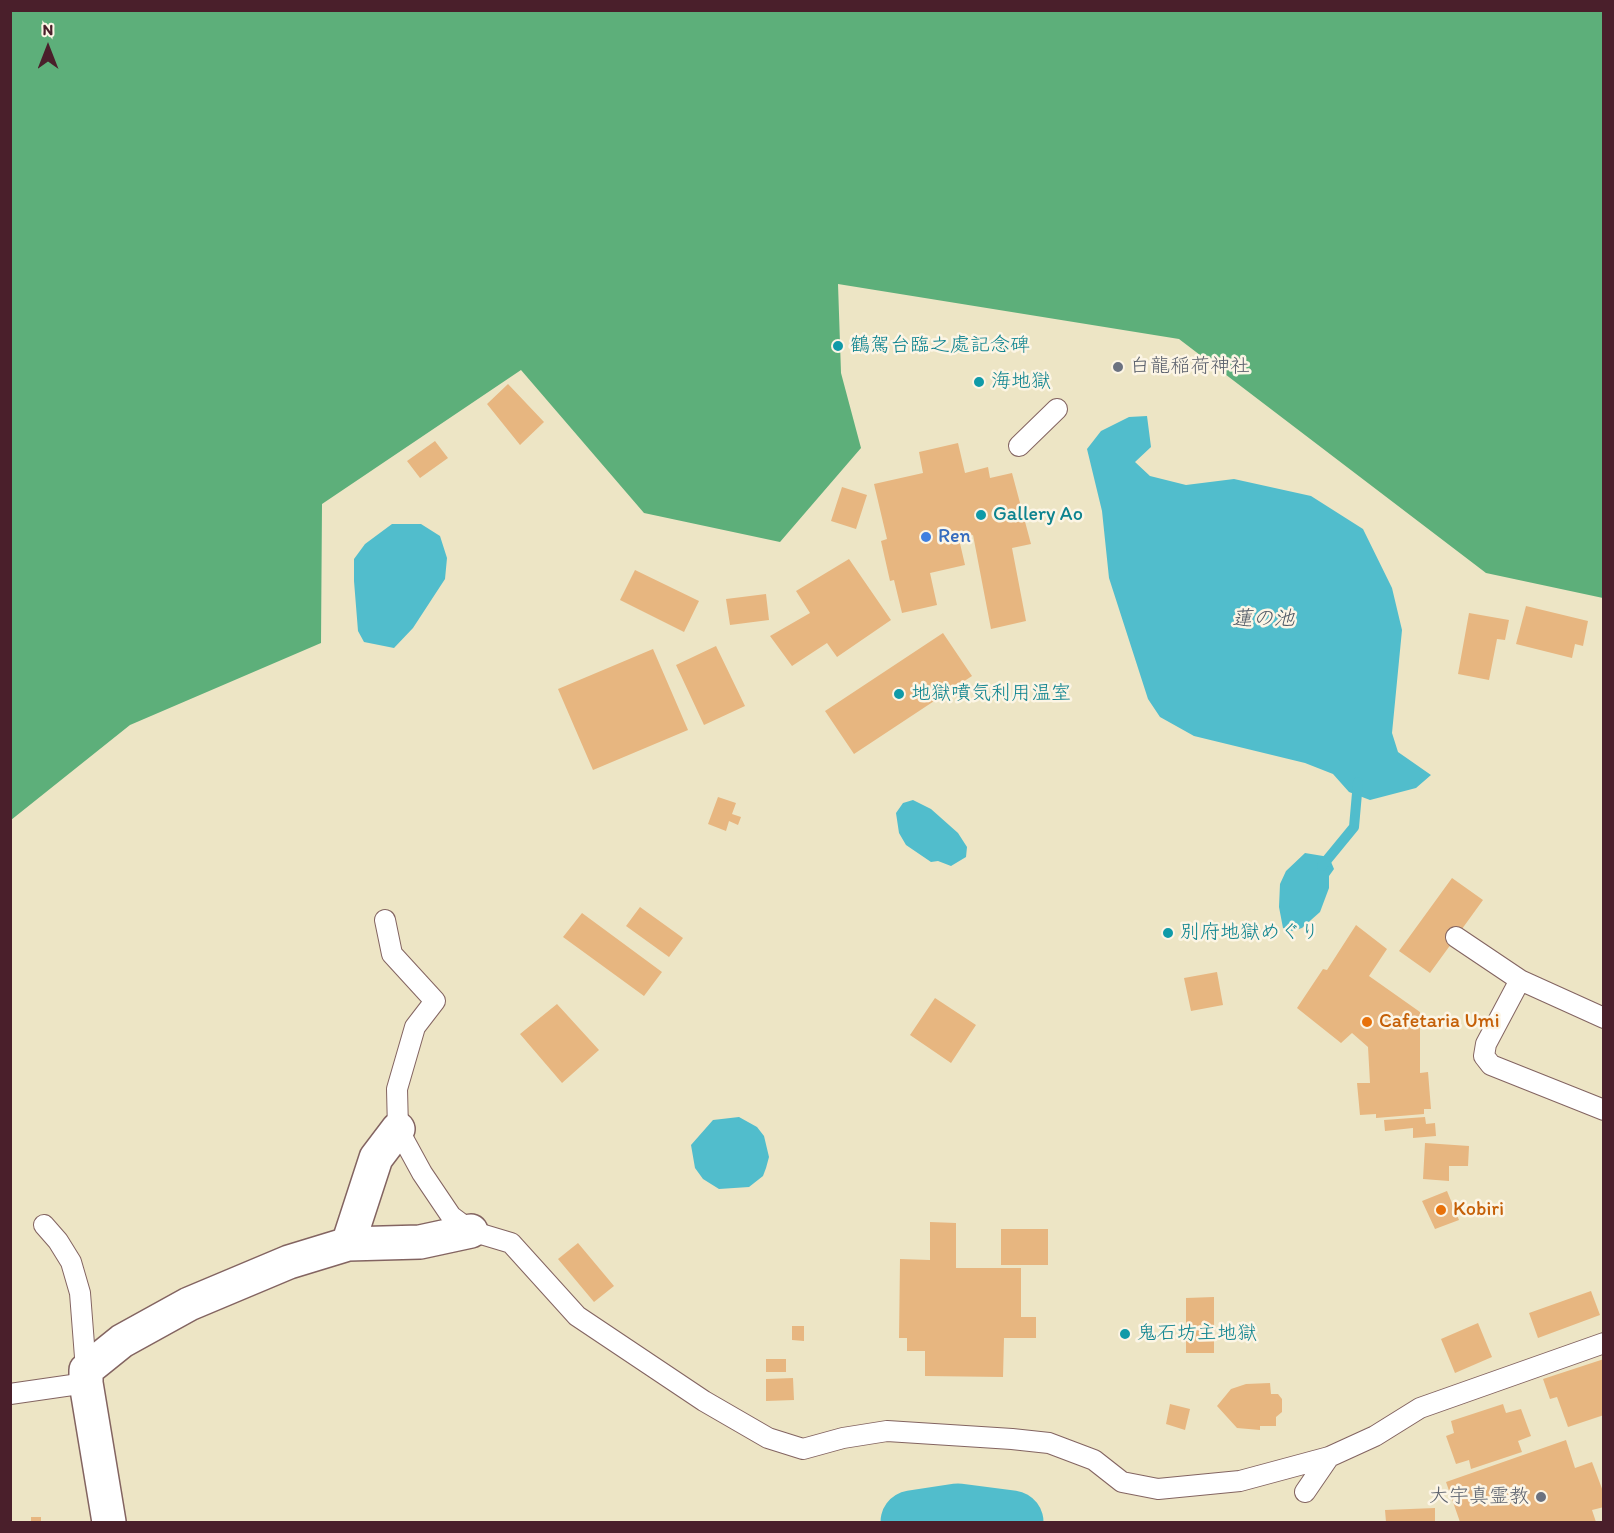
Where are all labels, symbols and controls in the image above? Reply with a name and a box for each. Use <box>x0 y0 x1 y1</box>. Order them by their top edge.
north arrow <box>18 18 78 78</box>
text: N <box>43 20 53 39</box>
place label: 鶴駕台臨之處記念碑 <box>850 334 1030 358</box>
marker: 鶴駕台臨之處記念碑 <box>831 339 845 353</box>
place label: 白龍稲荷神社 <box>1130 355 1250 379</box>
marker: 白龍稲荷神社 <box>1111 360 1125 374</box>
place label: 海地獄 <box>991 370 1051 394</box>
marker: 海地獄 <box>972 375 986 389</box>
place label: Gallery Ao <box>993 503 1083 527</box>
marker: Gallery Ao <box>974 508 988 522</box>
place label: Ren <box>938 525 971 549</box>
marker: Ren <box>919 530 933 544</box>
water label: 蓮の池 <box>1232 607 1294 633</box>
place label: 地獄噴気利用温室 <box>911 682 1071 706</box>
marker: 地獄噴気利用温室 <box>892 687 906 701</box>
place label: 別府地獄めぐり <box>1180 921 1320 945</box>
marker: 別府地獄めぐり <box>1161 926 1175 940</box>
place label: Cafetaria Umi <box>1379 1010 1500 1034</box>
marker: Cafetaria Umi <box>1360 1015 1374 1029</box>
place label: Kobiri <box>1453 1198 1504 1222</box>
marker: Kobiri <box>1434 1203 1448 1217</box>
place label: 鬼石坊主地獄 <box>1137 1322 1257 1346</box>
marker: 鬼石坊主地獄 <box>1118 1327 1132 1341</box>
place label: 大宇真霊教 <box>1429 1485 1529 1509</box>
marker: 大宇真霊教 <box>1534 1490 1548 1504</box>

